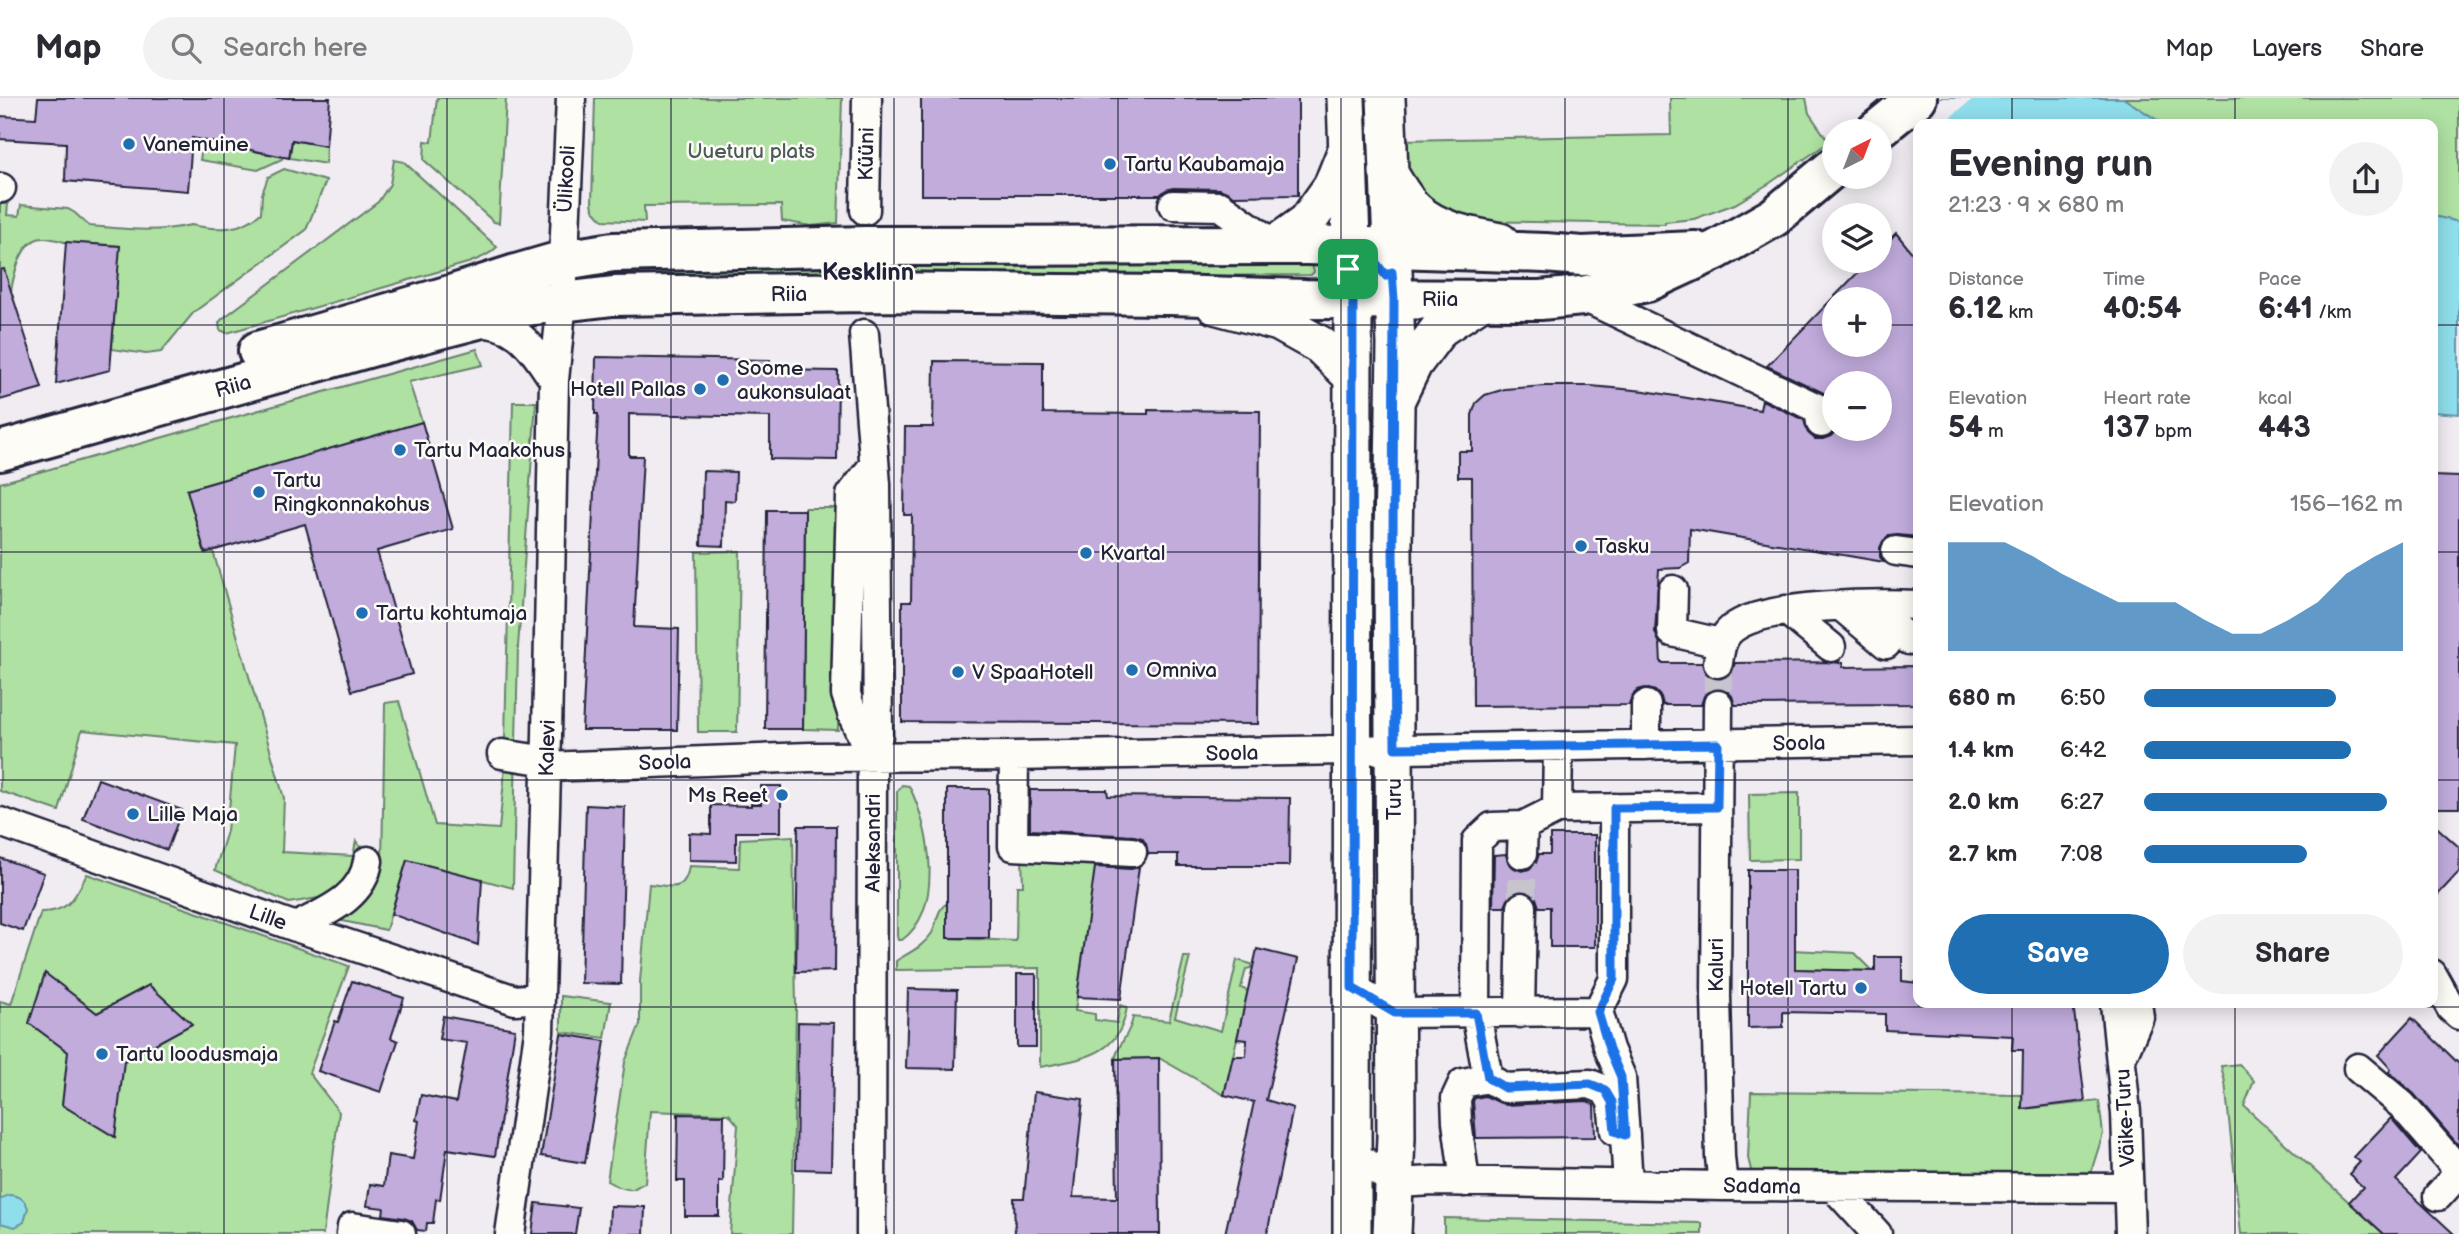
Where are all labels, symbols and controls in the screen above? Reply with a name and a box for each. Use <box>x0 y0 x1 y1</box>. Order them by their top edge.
search box <box>143 17 633 80</box>
text: Map <box>35 28 101 68</box>
icon: search <box>167 29 205 67</box>
text: Search here <box>223 33 367 64</box>
text: Map <box>2165 34 2213 63</box>
text: Layers <box>2251 34 2322 63</box>
text: Share <box>2360 34 2424 63</box>
north arrow <box>1822 119 1892 189</box>
map controls <box>1822 119 1892 441</box>
street label: Küüni <box>854 127 879 181</box>
place label: Vanemuine <box>143 132 249 157</box>
marker: Vanemuine <box>121 136 137 152</box>
park label: Uueturu plats <box>687 139 815 164</box>
text: Evening run <box>1948 142 2153 187</box>
button: share <box>2329 142 2403 216</box>
street label: Ülikooli <box>552 145 581 214</box>
place label: Tartu Kaubamaja <box>1124 152 1285 177</box>
marker: Tartu Kaubamaja <box>1102 156 1118 172</box>
text: 21:23 · 9 × 680 m <box>1948 191 2124 219</box>
button: layers <box>1822 203 1892 273</box>
pin <box>1318 239 1378 299</box>
icon: arrive <box>1329 250 1367 288</box>
district label: Kesklinn <box>822 258 914 287</box>
text: Distance <box>1948 268 2024 291</box>
text: Time <box>2103 268 2145 291</box>
text: Pace <box>2258 268 2301 291</box>
street label: Riia <box>770 282 808 307</box>
street label: Riia <box>1422 287 1458 312</box>
button: + <box>1822 287 1892 357</box>
text: 6.12 <box>1948 291 2003 327</box>
text: 40:54 <box>2103 291 2182 327</box>
text: 6:41 <box>2258 291 2313 327</box>
text: km <box>2003 301 2034 324</box>
text: /km <box>2313 301 2352 324</box>
place label: Soome aukonsulaat <box>737 356 852 405</box>
street label: Riia <box>212 369 254 404</box>
button: − <box>1822 371 1892 441</box>
marker: Soome aukonsulaat <box>715 372 731 388</box>
place label: Hotell Pallas <box>570 377 686 402</box>
marker: Hotell Pallas <box>692 381 708 397</box>
text: Elevation <box>1948 387 2027 410</box>
text: Heart rate <box>2103 387 2191 410</box>
text: kcal <box>2258 387 2292 410</box>
text: 54 <box>1948 410 1983 446</box>
text: 137 <box>2103 410 2150 446</box>
text: 443 <box>2258 410 2311 446</box>
text: m <box>1983 420 2004 443</box>
text: bpm <box>2150 420 2192 443</box>
place label: Tartu Maakohus <box>414 438 565 463</box>
marker: Tartu Maakohus <box>392 442 408 458</box>
place label: Tartu Ringkonnakohus <box>273 468 430 517</box>
marker: Tartu Ringkonnakohus <box>251 484 267 500</box>
text: Elevation <box>1948 490 2044 518</box>
text: 156–162 m <box>2290 490 2403 518</box>
place label: Tasku <box>1595 534 1650 559</box>
marker: Tasku <box>1573 538 1589 554</box>
place label: Kvartal <box>1100 541 1165 566</box>
marker: Kvartal <box>1078 545 1094 561</box>
place label: Tartu kohtumaja <box>376 601 527 626</box>
marker: Tartu kohtumaja <box>354 605 370 621</box>
place label: Omniva <box>1146 658 1217 683</box>
place label: V SpaaHotell <box>972 660 1094 685</box>
marker: Omniva <box>1124 662 1140 678</box>
marker: V SpaaHotell <box>950 664 966 680</box>
text: 680 m <box>1948 684 2016 712</box>
text: 6:50 <box>2060 684 2105 712</box>
street label: Kalevi <box>534 719 561 777</box>
street label: Soola <box>1772 731 1826 756</box>
text: 1.4 km <box>1948 736 2014 764</box>
text: 6:42 <box>2060 736 2106 764</box>
street label: Soola <box>1205 741 1259 766</box>
street label: Soola <box>638 749 692 776</box>
street label: Turu <box>1382 778 1407 820</box>
place label: Ms Reet <box>688 783 769 808</box>
marker: Ms Reet <box>774 787 790 803</box>
text: 2.0 km <box>1948 788 2019 816</box>
text: 6:27 <box>2060 788 2104 816</box>
street label: Aleksandri <box>861 794 886 892</box>
place label: Lille Maja <box>147 802 238 827</box>
marker: Lille Maja <box>125 806 141 822</box>
text: 2.7 km <box>1948 840 2017 868</box>
text: 7:08 <box>2060 840 2103 868</box>
street label: Lille <box>245 899 290 936</box>
button: Save <box>1948 914 2169 994</box>
button: Share <box>2183 914 2403 994</box>
street label: Kaluri <box>1704 938 1729 992</box>
place label: Hotell Tartu <box>1739 976 1847 1001</box>
marker: Hotell Tartu <box>1853 980 1869 996</box>
place label: Tartu loodusmaja <box>116 1042 278 1067</box>
marker: Tartu loodusmaja <box>94 1046 110 1062</box>
street label: Väike-Turu <box>2110 1068 2141 1168</box>
street label: Sadama <box>1723 1173 1801 1200</box>

